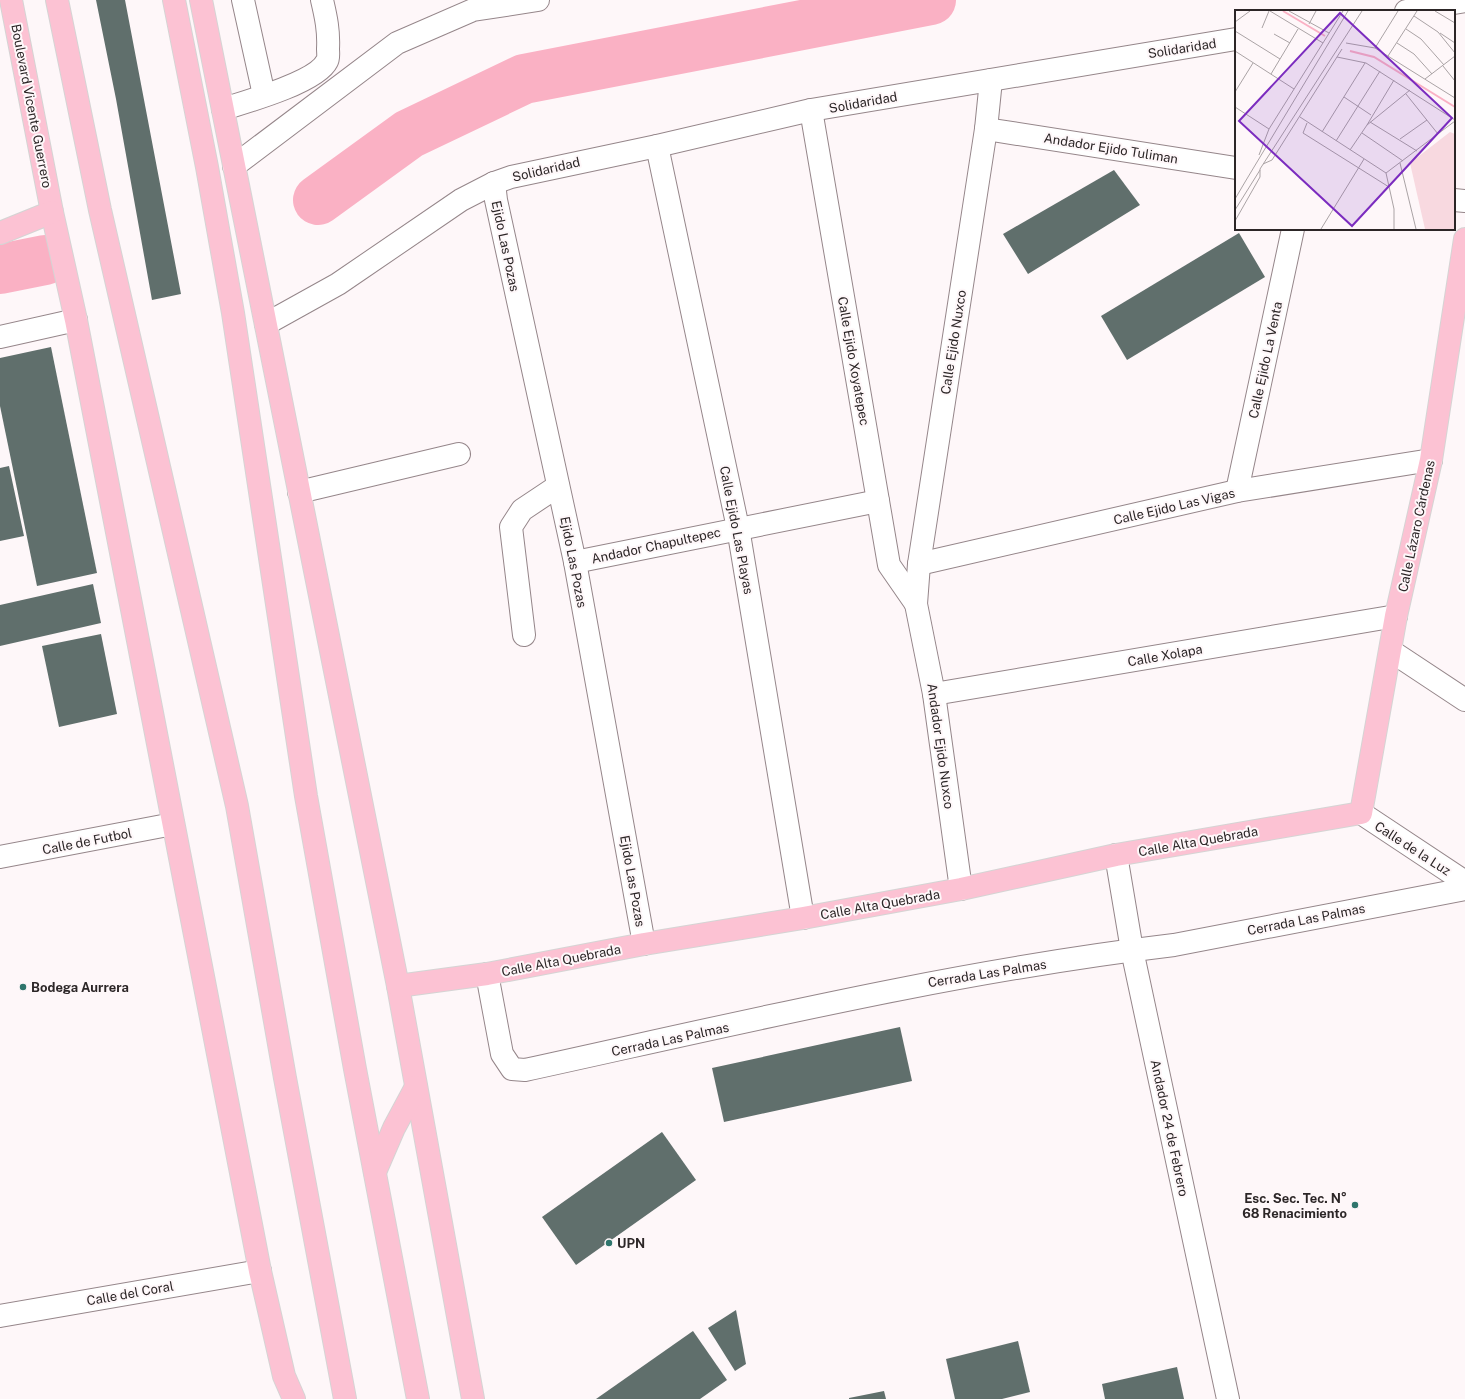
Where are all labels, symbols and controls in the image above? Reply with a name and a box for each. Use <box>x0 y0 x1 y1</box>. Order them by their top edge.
inset map <box>1235 10 1455 230</box>
street label: Boulevard Vicente Guerrero <box>8 23 55 189</box>
street label: Solidaridad <box>1147 36 1217 61</box>
street label: Solidaridad <box>828 89 898 116</box>
street label: Andador Ejido Tuliman <box>1043 130 1179 167</box>
street label: Solidaridad <box>511 154 581 185</box>
street label: Ejido Las Pozas <box>489 199 522 293</box>
street label: Calle Ejido Nuxco <box>938 289 969 395</box>
street label: Calle Ejido Xoyatepec <box>835 295 872 427</box>
street label: Calle Ejido La Venta <box>1246 300 1285 420</box>
street label: Calle Lázaro Cárdenas <box>1395 459 1438 593</box>
street label: Calle Ejido Las Playas <box>717 465 756 596</box>
street label: Calle Ejido Las Vigas <box>1112 485 1236 528</box>
street label: Ejido Las Pozas <box>557 515 590 609</box>
street label: Andador Chapultepec <box>590 524 722 567</box>
street label: Calle Xolapa <box>1126 642 1204 669</box>
street label: Andador Ejido Nuxco <box>924 682 957 810</box>
street label: Calle de la Luz <box>1372 818 1453 879</box>
street label: Calle Alta Quebrada <box>1137 824 1259 859</box>
street label: Calle de Futbol <box>41 825 133 858</box>
street label: Ejido Las Pozas <box>617 834 648 928</box>
street label: Calle Alta Quebrada <box>819 887 941 922</box>
street label: Cerrada Las Palmas <box>1246 901 1366 938</box>
street label: Calle Alta Quebrada <box>500 942 622 979</box>
street label: Cerrada Las Palmas <box>927 957 1047 990</box>
place label: Bodega Aurrera <box>31 980 129 995</box>
marker: Bodega Aurrera <box>18 982 28 992</box>
street label: Cerrada Las Palmas <box>610 1020 730 1059</box>
street label: Andador 24 de Febrero <box>1148 1058 1191 1198</box>
place label: Esc. Sec. Tec. N° 68 Renacimiento <box>1242 1191 1347 1221</box>
marker: Esc. Sec. Tec. N° 68 Renacimiento <box>1350 1200 1360 1210</box>
place label: UPN <box>617 1236 645 1251</box>
marker: UPN <box>604 1238 614 1248</box>
street label: Calle del Coral <box>85 1278 175 1309</box>

